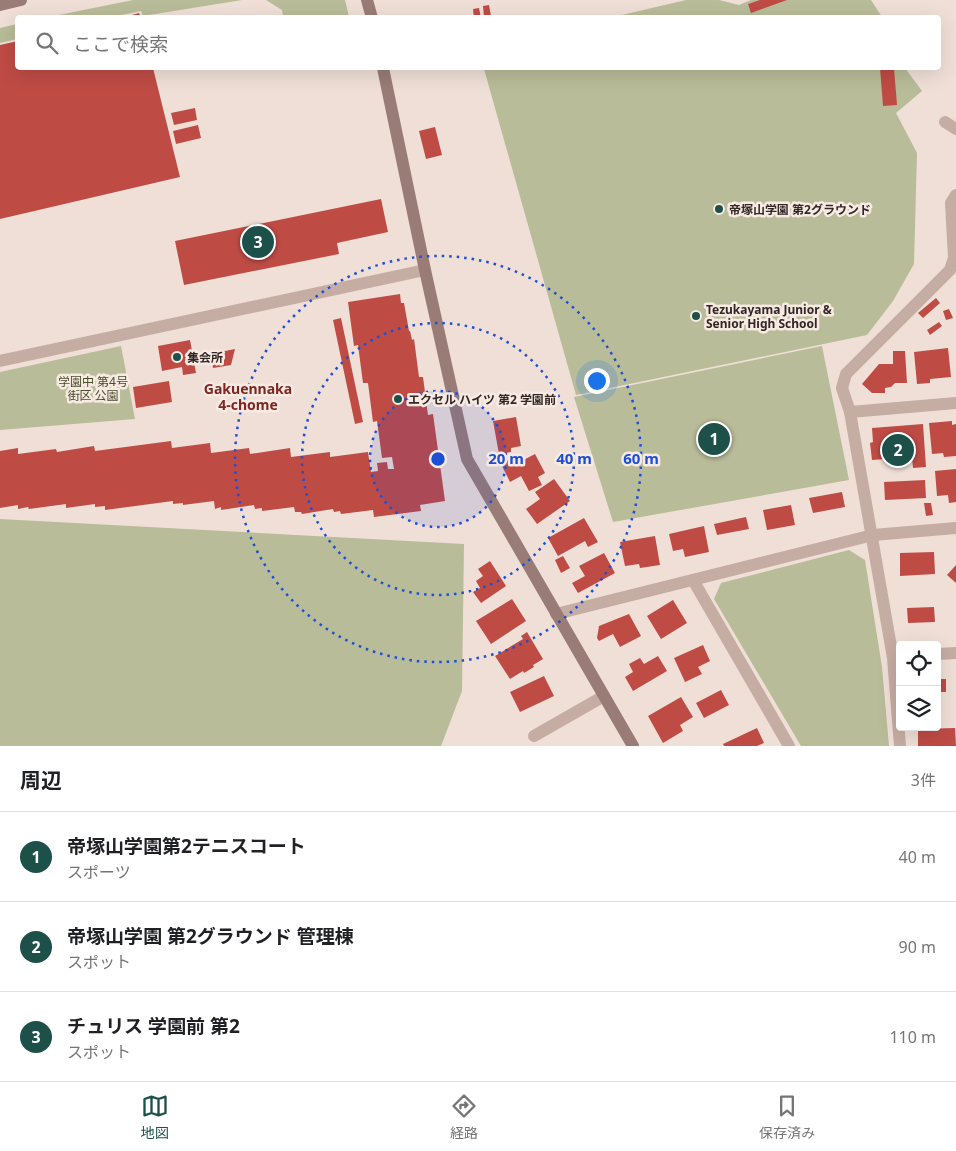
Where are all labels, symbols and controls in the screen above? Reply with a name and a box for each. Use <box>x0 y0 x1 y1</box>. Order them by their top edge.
search box <box>15 15 941 70</box>
icon: search <box>33 29 61 57</box>
text: ここで検索 <box>73 31 168 57</box>
place label: 帝塚山学園 第2グラウンド <box>729 201 871 218</box>
marker: 帝塚山学園 第2グラウンド <box>713 203 725 215</box>
pin: 3 <box>242 223 274 261</box>
place label: Tezukayama Junior & Senior High School <box>706 301 832 332</box>
marker: Tezukayama Junior & Senior High School <box>690 310 702 322</box>
place label: 集会所 <box>187 349 223 366</box>
marker: 集会所 <box>171 351 183 363</box>
your location <box>584 368 610 394</box>
park label: 学園中 第4号 街区 公園 <box>58 373 128 404</box>
district label: Gakuennaka 4-chome <box>204 379 292 414</box>
place label: エクセル ハイツ 第2 学園前 <box>408 391 556 408</box>
marker: エクセル ハイツ 第2 学園前 <box>392 393 404 405</box>
pin: 1 <box>698 420 730 458</box>
pin: 2 <box>882 431 914 469</box>
text: 20 m <box>488 448 524 468</box>
text: 40 m <box>556 448 592 468</box>
text: 60 m <box>623 448 659 468</box>
centre of rings <box>429 450 447 468</box>
map controls <box>896 641 941 731</box>
button: locate <box>896 641 941 686</box>
button: layers <box>896 686 941 731</box>
text: 周辺 <box>20 766 62 794</box>
text: 3件 <box>911 769 936 791</box>
text: 帝塚山学園第2テニスコート <box>67 833 306 859</box>
text: 1 <box>31 846 41 868</box>
text: 40 m <box>899 846 936 868</box>
text: スポーツ <box>67 861 131 883</box>
text: 帝塚山学園 第2グラウンド 管理棟 <box>67 923 354 949</box>
text: 2 <box>31 936 41 958</box>
text: 90 m <box>899 936 936 958</box>
text: スポット <box>67 951 131 973</box>
text: チュリス 学園前 第2 <box>67 1013 240 1039</box>
text: 3 <box>31 1026 41 1048</box>
text: 110 m <box>889 1026 936 1048</box>
text: スポット <box>67 1041 131 1063</box>
tab: 地図 <box>141 1092 169 1142</box>
tab: 経路 <box>450 1092 478 1142</box>
tab: 保存済み <box>759 1092 815 1142</box>

